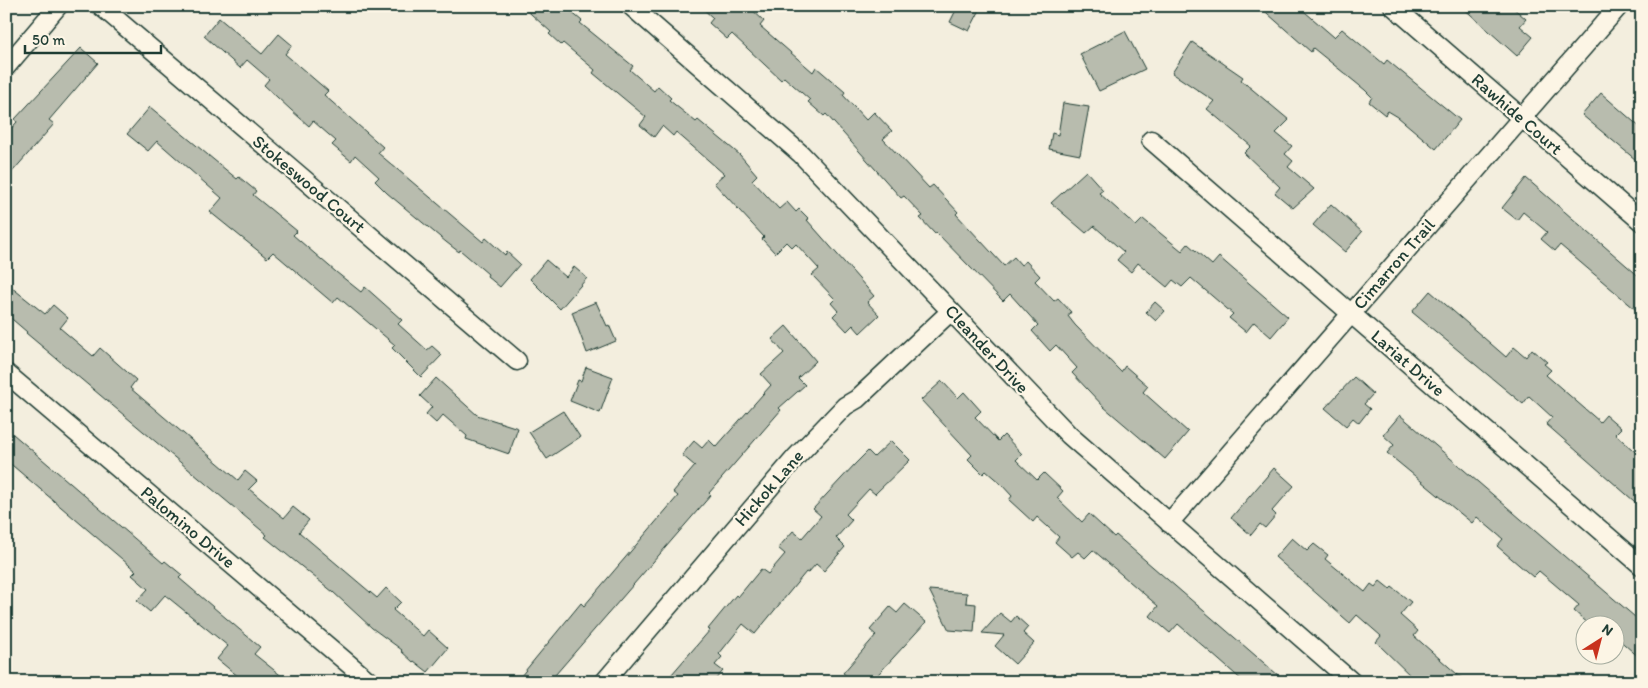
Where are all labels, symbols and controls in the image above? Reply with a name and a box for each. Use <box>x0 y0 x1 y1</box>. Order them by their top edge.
scale bar <box>25 22 161 54</box>
text: 50 m <box>32 31 65 49</box>
street label: Rawhide Court <box>1467 69 1567 160</box>
street label: Stokeswood Court <box>248 130 370 238</box>
street label: Cimarron Trail <box>1348 214 1440 314</box>
street label: Cleander Drive <box>940 300 1034 398</box>
street label: Lariat Drive <box>1366 325 1450 401</box>
street label: Hickok Lane <box>730 445 808 531</box>
street label: Palomino Drive <box>136 481 240 573</box>
north arrow <box>1576 616 1626 666</box>
text: N <box>1599 620 1616 640</box>

